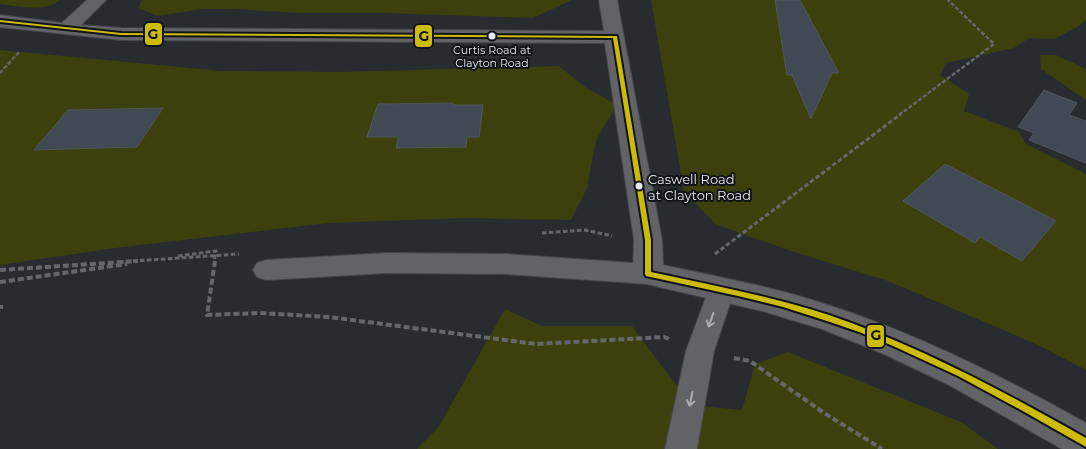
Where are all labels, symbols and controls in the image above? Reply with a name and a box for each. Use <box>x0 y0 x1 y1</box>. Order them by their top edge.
line badge: G <box>144 22 163 46</box>
line badge: G <box>414 24 433 48</box>
text: G <box>148 25 159 43</box>
text: G <box>419 27 430 45</box>
marker: Curtis Road at Clayton Road <box>487 31 497 41</box>
place label: Curtis Road at Clayton Road <box>453 43 531 70</box>
place label: Caswell Road at Clayton Road <box>648 171 751 203</box>
marker: Caswell Road at Clayton Road <box>634 181 644 191</box>
one-way arrow <box>706 312 715 327</box>
line badge: G <box>866 324 885 348</box>
text: G <box>871 326 882 344</box>
one-way arrow <box>686 390 696 406</box>

